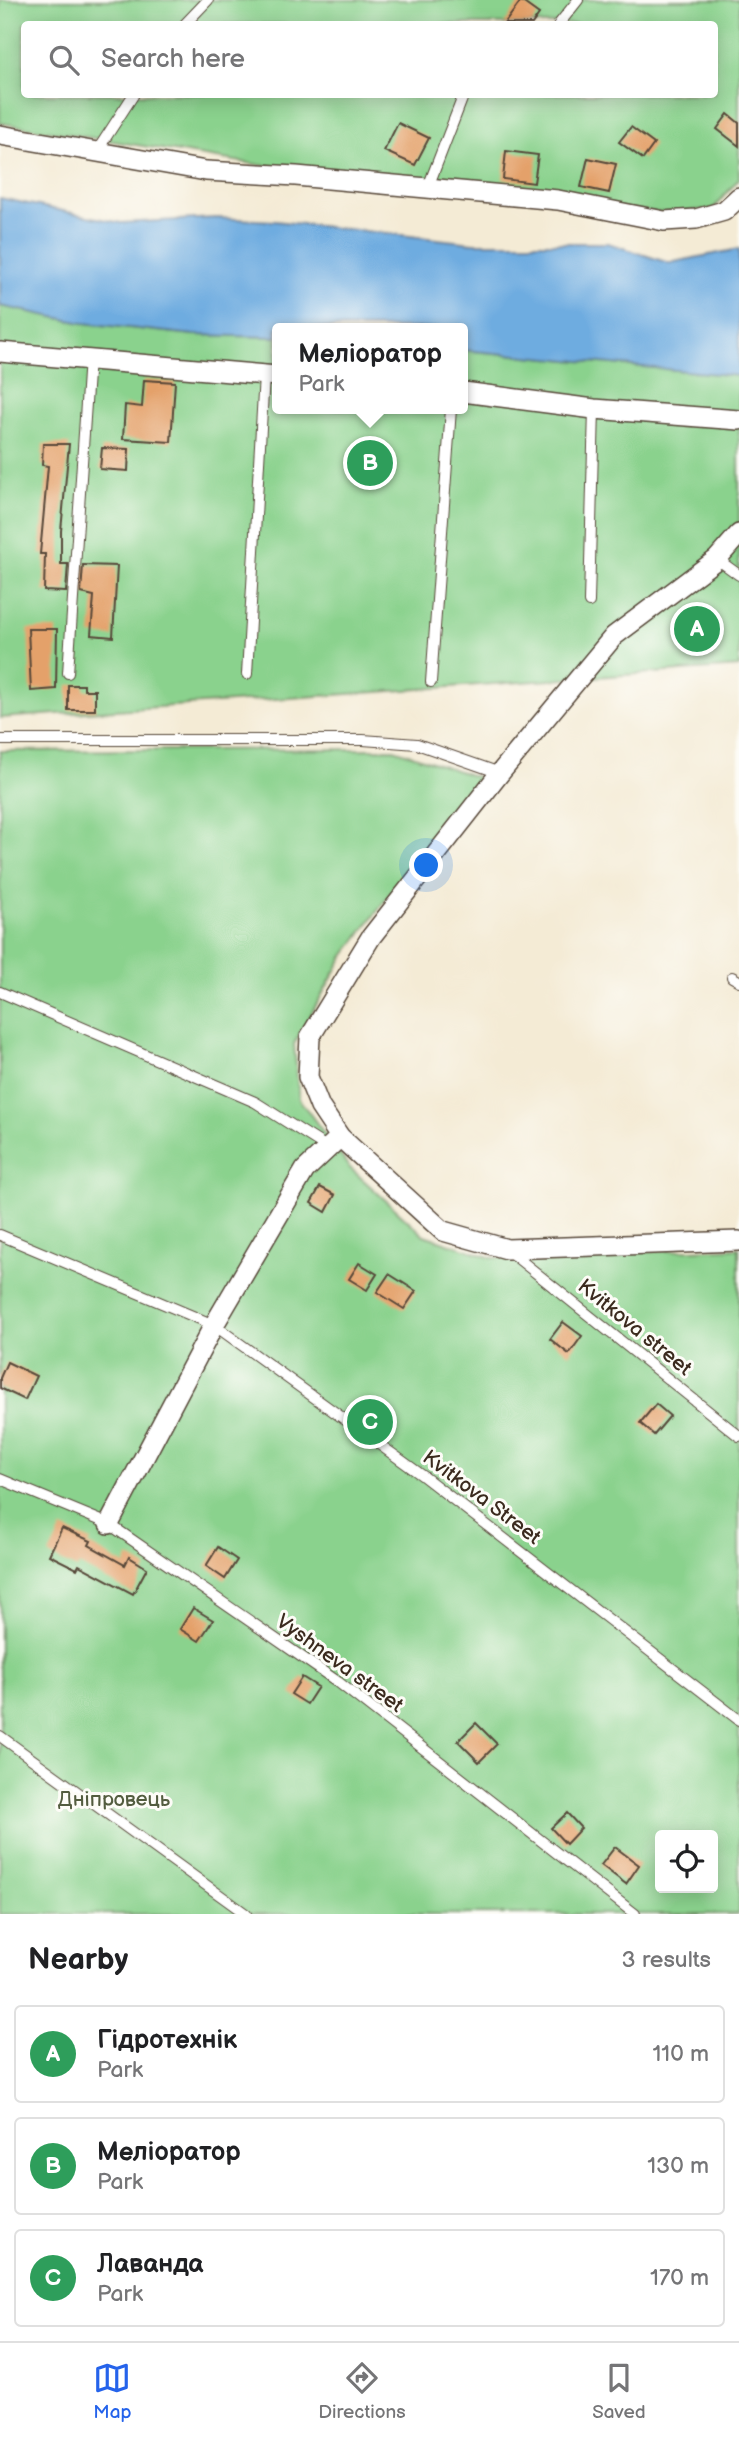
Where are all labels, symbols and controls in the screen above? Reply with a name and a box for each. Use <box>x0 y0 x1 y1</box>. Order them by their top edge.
search box <box>21 21 718 98</box>
icon: search <box>45 41 83 79</box>
text: Search here <box>101 44 245 75</box>
popup <box>272 323 468 414</box>
text: Меліоратор <box>298 339 442 370</box>
text: Park <box>298 370 344 398</box>
pin: B <box>347 437 393 489</box>
pin: A <box>674 603 720 655</box>
your location <box>409 848 443 882</box>
street label: Kvitkova street <box>573 1274 697 1381</box>
pin: C <box>347 1396 393 1448</box>
street label: Kvitkova Street <box>418 1445 546 1550</box>
street label: Vyshneva street <box>271 1609 409 1718</box>
park label: Дніпровець <box>58 1787 171 1812</box>
map controls <box>655 1830 718 1893</box>
button: locate <box>655 1830 718 1893</box>
text: Nearby <box>28 1942 128 1978</box>
text: 3 results <box>622 1946 711 1974</box>
text: Гідротехнік <box>97 2025 237 2056</box>
text: A <box>46 2040 60 2068</box>
text: 110 m <box>652 2040 709 2068</box>
text: Park <box>97 2056 143 2084</box>
text: Меліоратор <box>97 2137 241 2168</box>
text: B <box>45 2152 61 2180</box>
text: 130 m <box>647 2152 709 2180</box>
text: Park <box>97 2168 143 2196</box>
text: Лаванда <box>97 2249 203 2280</box>
text: C <box>45 2264 61 2292</box>
text: 170 m <box>650 2264 709 2292</box>
text: Park <box>97 2280 143 2308</box>
tab: Map <box>93 2359 132 2424</box>
tab: Directions <box>318 2359 406 2424</box>
tab: Saved <box>592 2359 646 2424</box>

